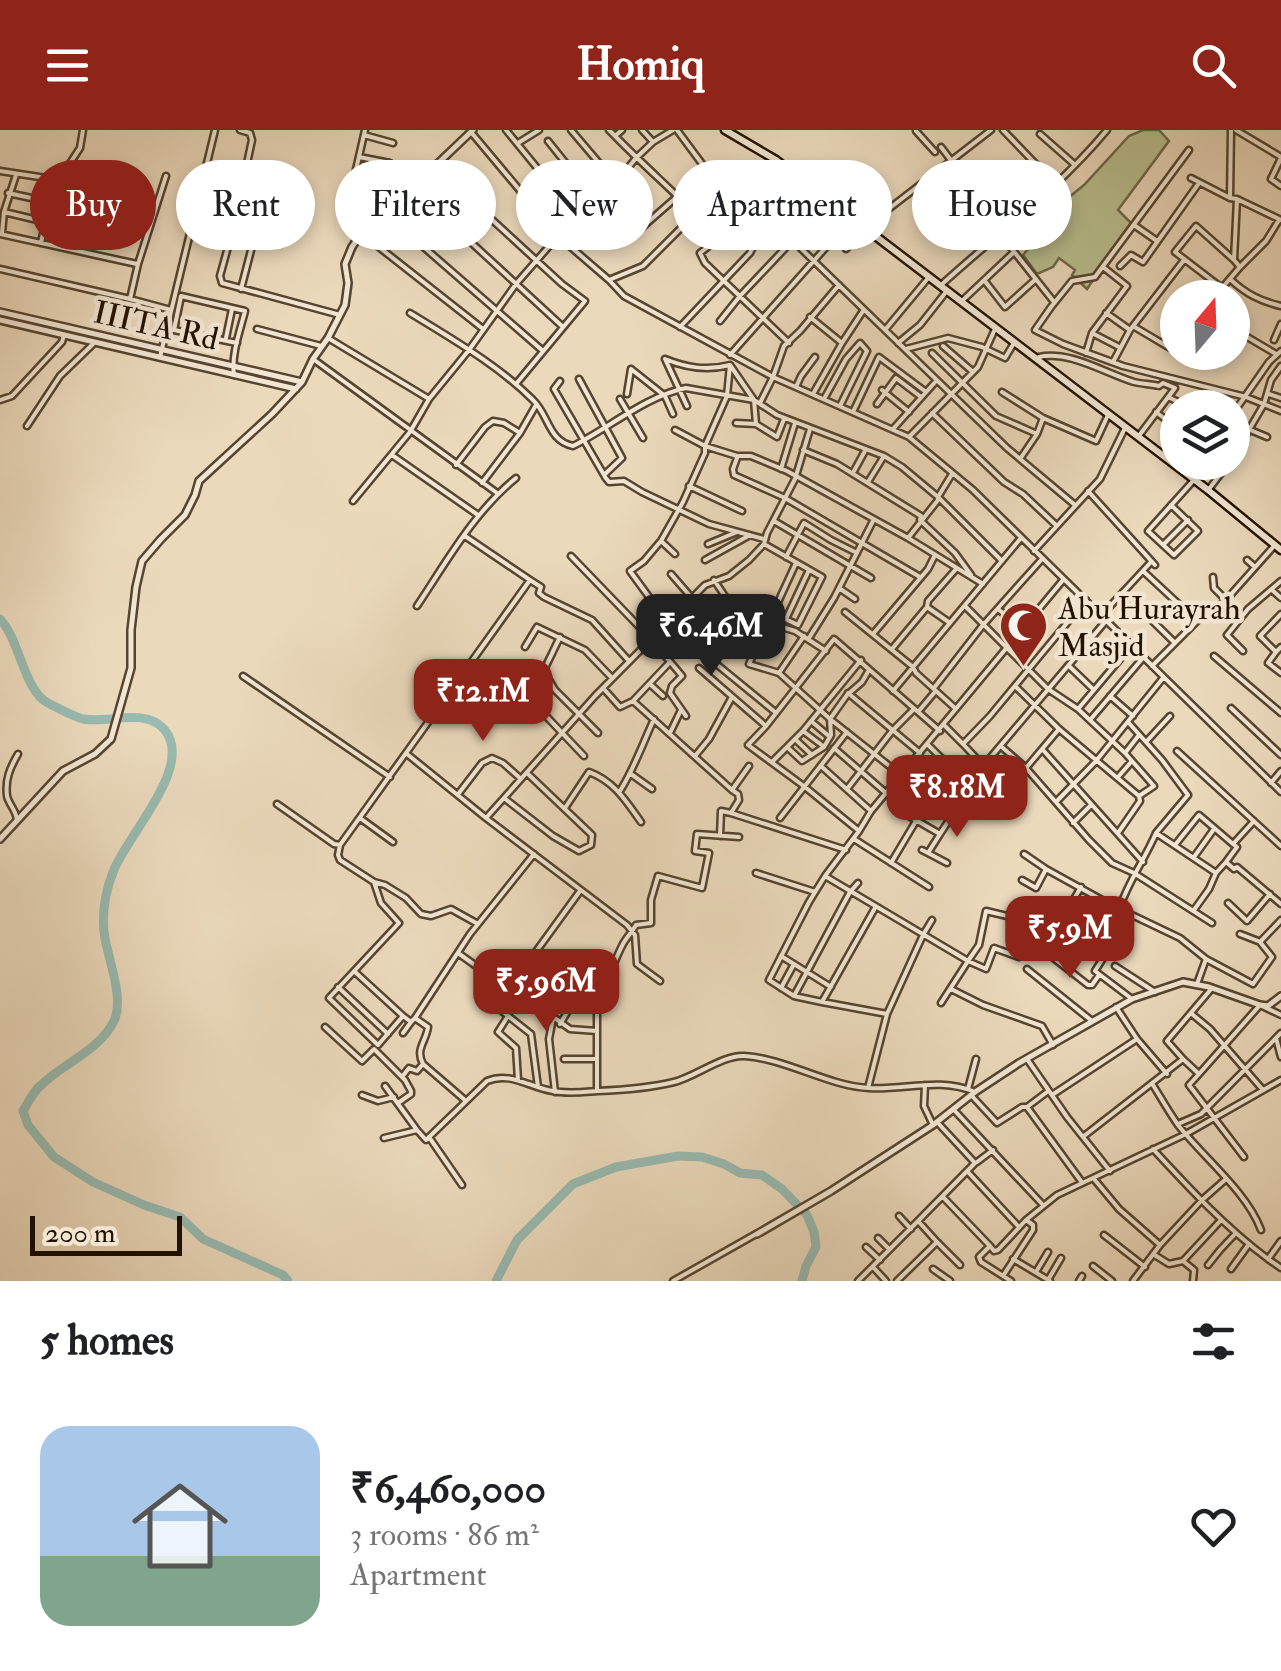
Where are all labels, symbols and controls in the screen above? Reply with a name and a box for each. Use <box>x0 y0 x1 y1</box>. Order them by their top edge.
text: Homiq <box>576 37 705 93</box>
icon: menu <box>40 38 95 93</box>
icon: search <box>1186 38 1241 93</box>
chip: Buy <box>30 160 156 250</box>
chip: Rent <box>176 160 315 250</box>
chip: Filters <box>335 160 496 250</box>
chip: New <box>516 160 653 250</box>
chip: Apartment <box>673 160 892 250</box>
chip: House <box>912 160 1072 250</box>
north arrow <box>1160 280 1250 370</box>
map controls <box>1160 280 1250 480</box>
street label: IIITA Rd <box>89 292 222 360</box>
button: layers <box>1160 390 1250 480</box>
place label: Abu Hurayrah Masjid <box>1057 589 1241 666</box>
pin: ₹6.46M <box>630 594 792 679</box>
mosque icon: Abu Hurayrah Masjid <box>997 600 1049 668</box>
text: ₹6.46M <box>658 606 764 646</box>
pin: ₹12.1M <box>402 659 564 744</box>
text: ₹12.1M <box>436 671 530 711</box>
pin: ₹8.18M <box>876 755 1038 840</box>
text: ₹8.18M <box>909 767 1005 807</box>
pin: ₹5.9M <box>1000 896 1140 981</box>
text: ₹5.9M <box>1027 908 1113 948</box>
pin: ₹5.96M <box>465 949 627 1034</box>
text: ₹5.96M <box>495 961 597 1001</box>
scale bar <box>30 1211 182 1256</box>
text: 200 m <box>45 1216 116 1251</box>
icon: filters <box>1186 1314 1241 1369</box>
text: 5 homes <box>40 1315 174 1367</box>
text: ₹6,460,000 <box>350 1463 546 1515</box>
icon: home <box>120 1466 240 1586</box>
icon: heart <box>1186 1499 1241 1554</box>
text: 3 rooms · 86 m² <box>350 1515 539 1555</box>
text: Apartment <box>350 1555 487 1595</box>

